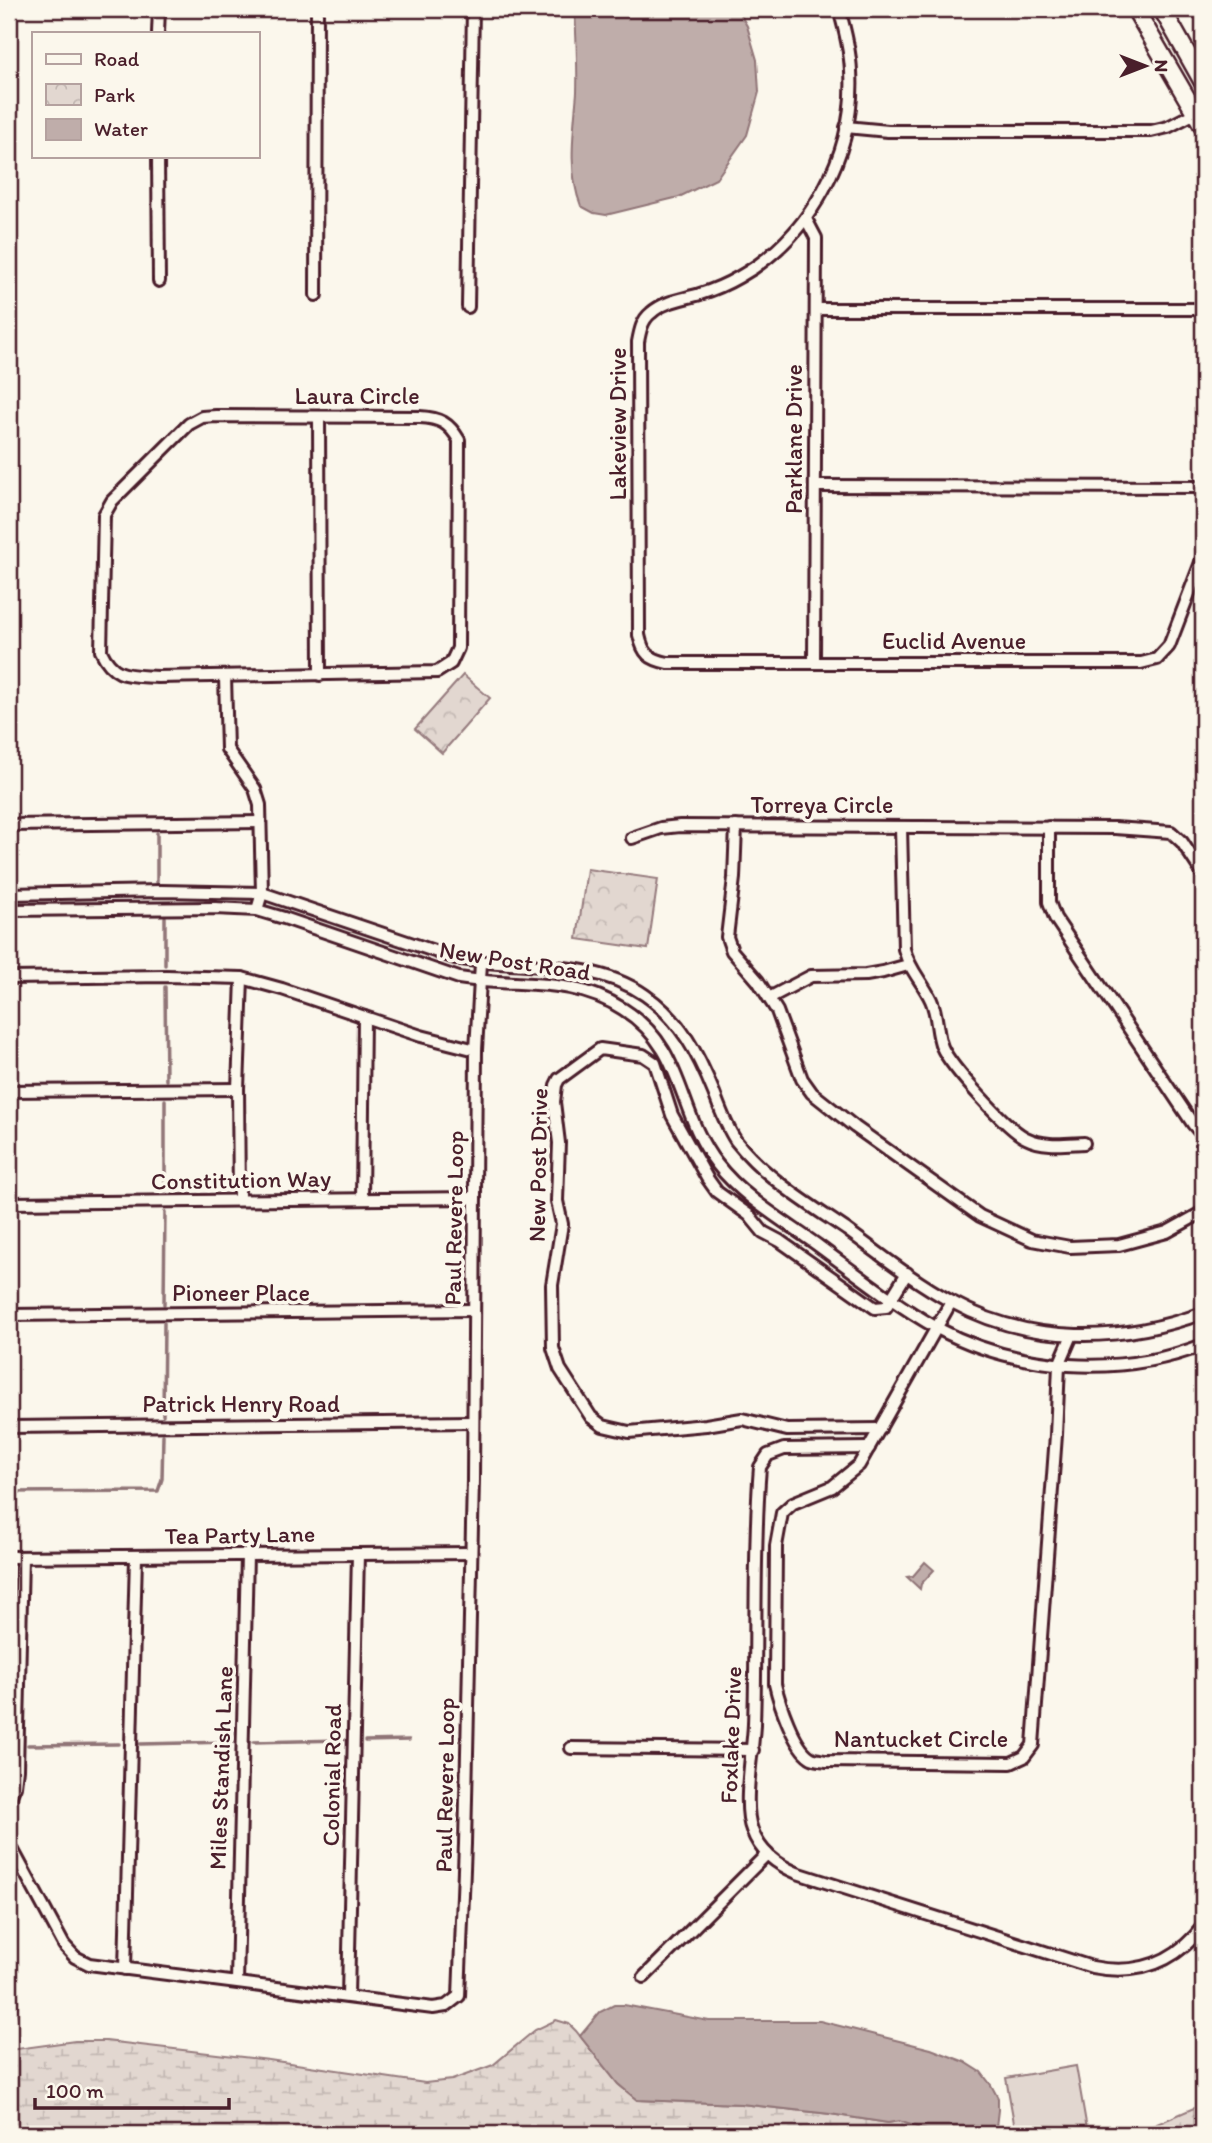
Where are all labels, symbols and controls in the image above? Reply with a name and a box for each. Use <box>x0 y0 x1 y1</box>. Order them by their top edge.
legend <box>32 32 259 158</box>
north arrow <box>1110 32 1180 102</box>
text: Road <box>94 46 140 71</box>
text: N <box>1150 60 1173 72</box>
text: Park <box>94 82 136 107</box>
text: Water <box>94 116 148 141</box>
street label: Lakeview Drive <box>603 347 632 501</box>
street label: Parklane Drive <box>779 364 808 514</box>
street label: Laura Circle <box>294 381 420 410</box>
street label: Euclid Avenue <box>882 626 1026 655</box>
street label: Torreya Circle <box>751 790 893 819</box>
street label: New Post Road <box>437 934 593 987</box>
street label: New Post Drive <box>522 1088 553 1242</box>
street label: Paul Revere Loop <box>437 1130 470 1306</box>
street label: Constitution Way <box>151 1163 331 1196</box>
street label: Pioneer Place <box>172 1278 310 1307</box>
street label: Patrick Henry Road <box>142 1389 340 1418</box>
street label: Tea Party Lane <box>164 1519 316 1550</box>
street label: Miles Standish Lane <box>202 1665 239 1871</box>
street label: Foxlake Drive <box>714 1666 747 1804</box>
street label: Paul Revere Loop <box>428 1697 461 1873</box>
street label: Colonial Road <box>316 1703 347 1847</box>
street label: Nantucket Circle <box>834 1724 1008 1753</box>
scale bar <box>35 2066 229 2110</box>
text: 100 m <box>46 2078 104 2103</box>

